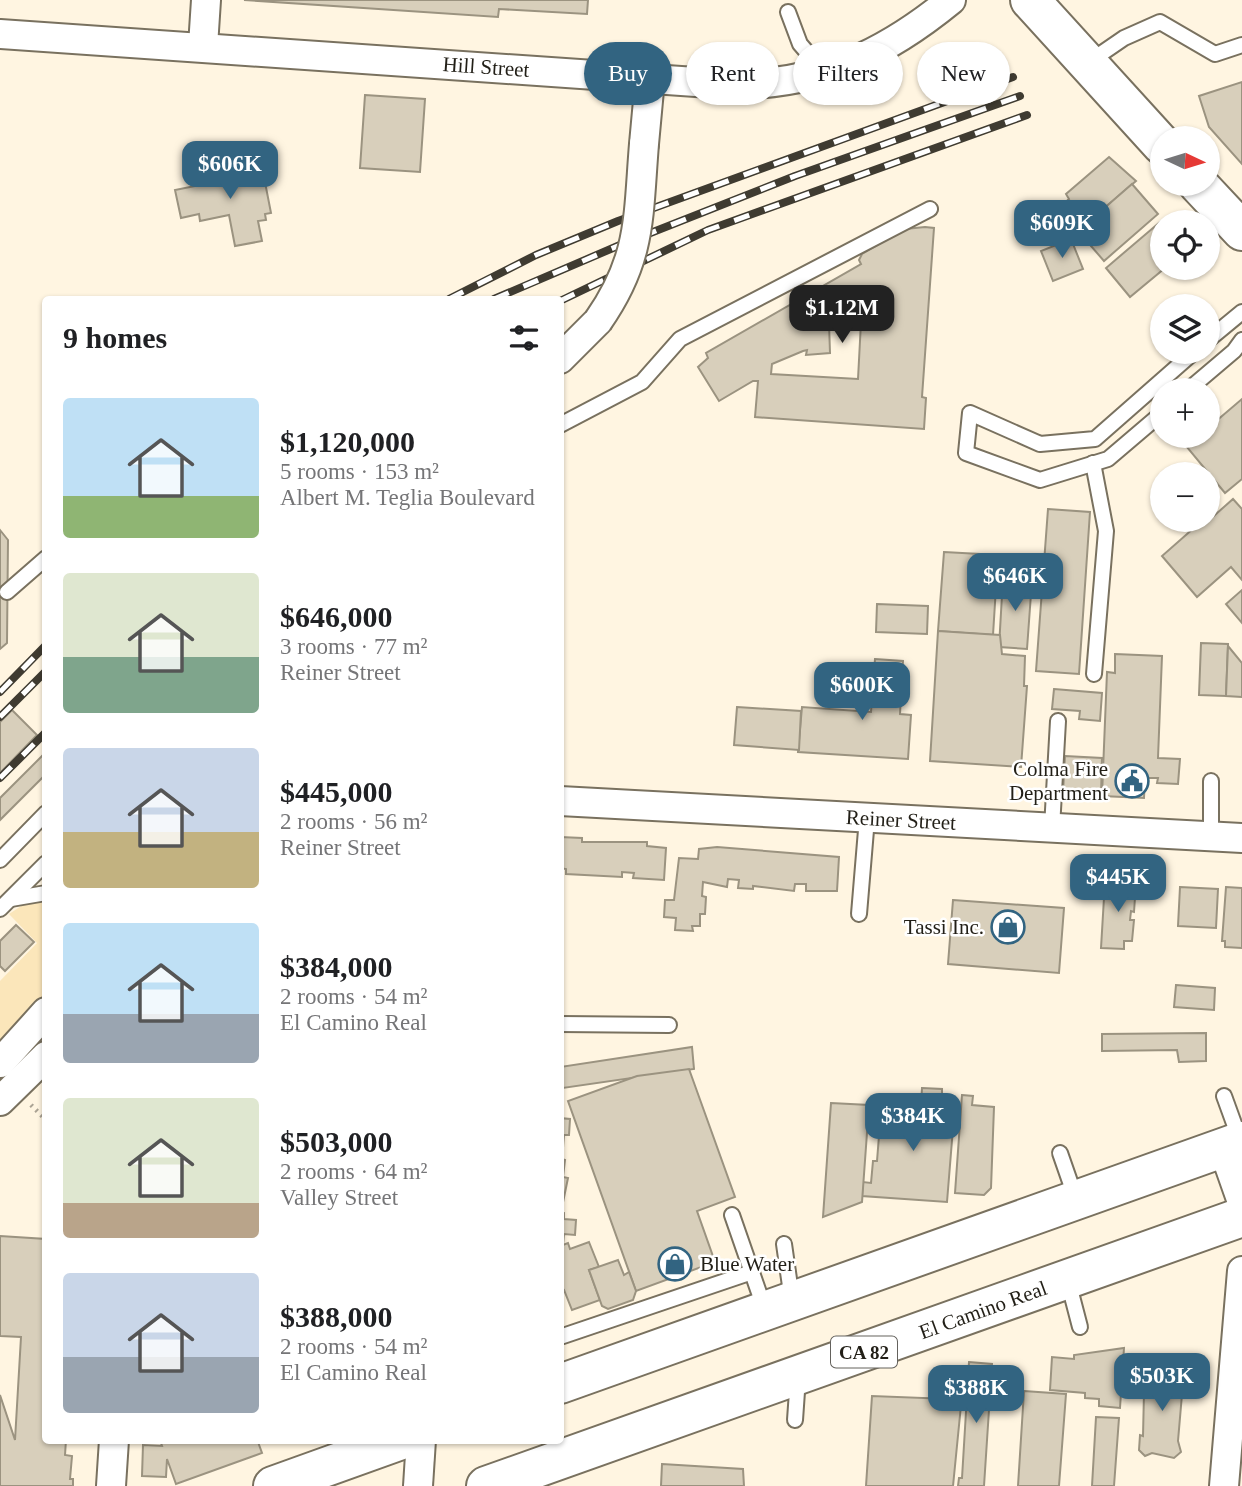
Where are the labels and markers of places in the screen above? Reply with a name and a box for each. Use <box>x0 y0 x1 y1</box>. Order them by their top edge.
pin: $606K <box>181 142 279 201</box>
pin: $609K <box>1013 201 1111 260</box>
pin: $1.12M <box>785 286 899 345</box>
pin: $646K <box>966 554 1064 613</box>
pin: $600K <box>813 662 911 722</box>
place label: Colma Fire Department <box>1009 757 1108 805</box>
public building icon: Colma Fire Department <box>1113 762 1151 800</box>
pin: $445K <box>1069 855 1167 914</box>
shop icon: Tassi Inc. <box>989 908 1027 946</box>
place label: Tassi Inc. <box>904 915 984 939</box>
pin: $384K <box>864 1094 962 1153</box>
shop icon: Blue Water <box>656 1245 694 1283</box>
place label: Blue Water <box>700 1252 794 1276</box>
pin: $503K <box>1113 1354 1211 1413</box>
pin: $388K <box>927 1366 1025 1425</box>

